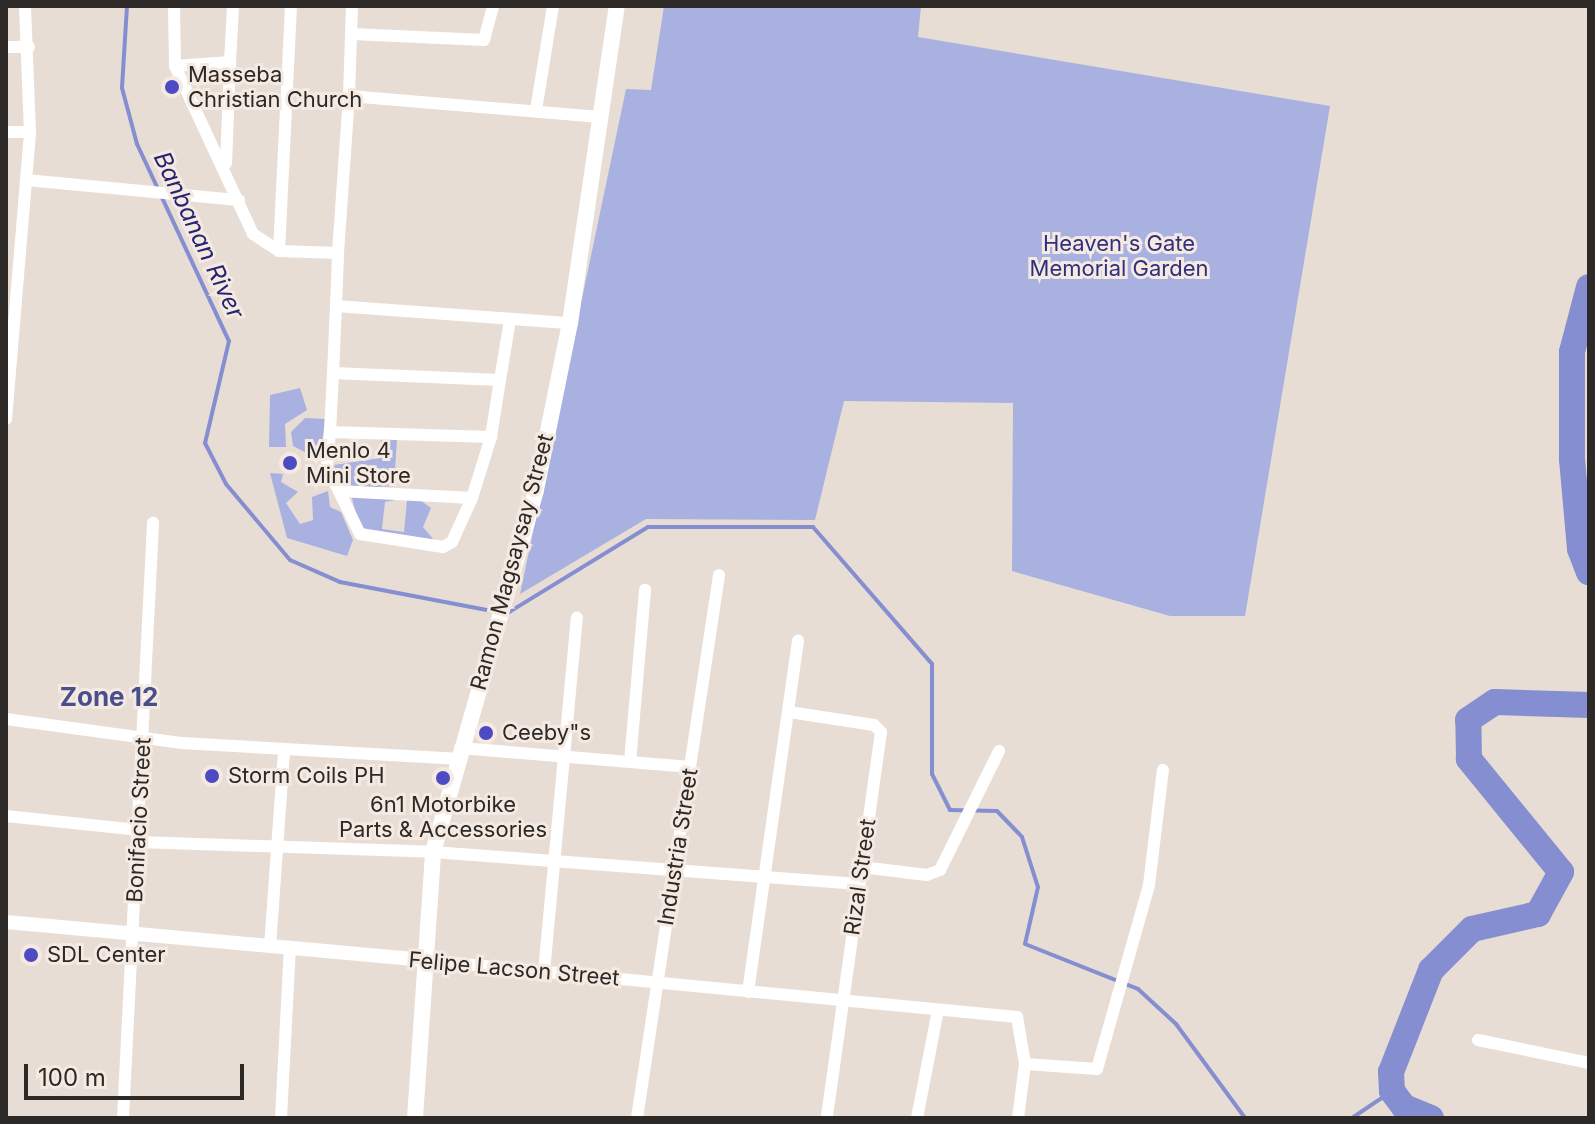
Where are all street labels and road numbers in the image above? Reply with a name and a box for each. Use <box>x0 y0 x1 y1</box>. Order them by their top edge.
street label: Ramon Magsaysay Street <box>465 431 559 693</box>
street label: Bonifacio Street <box>121 737 157 903</box>
street label: Industria Street <box>653 767 703 927</box>
street label: Rizal Street <box>839 817 881 937</box>
street label: Felipe Lacson Street <box>407 947 621 991</box>

